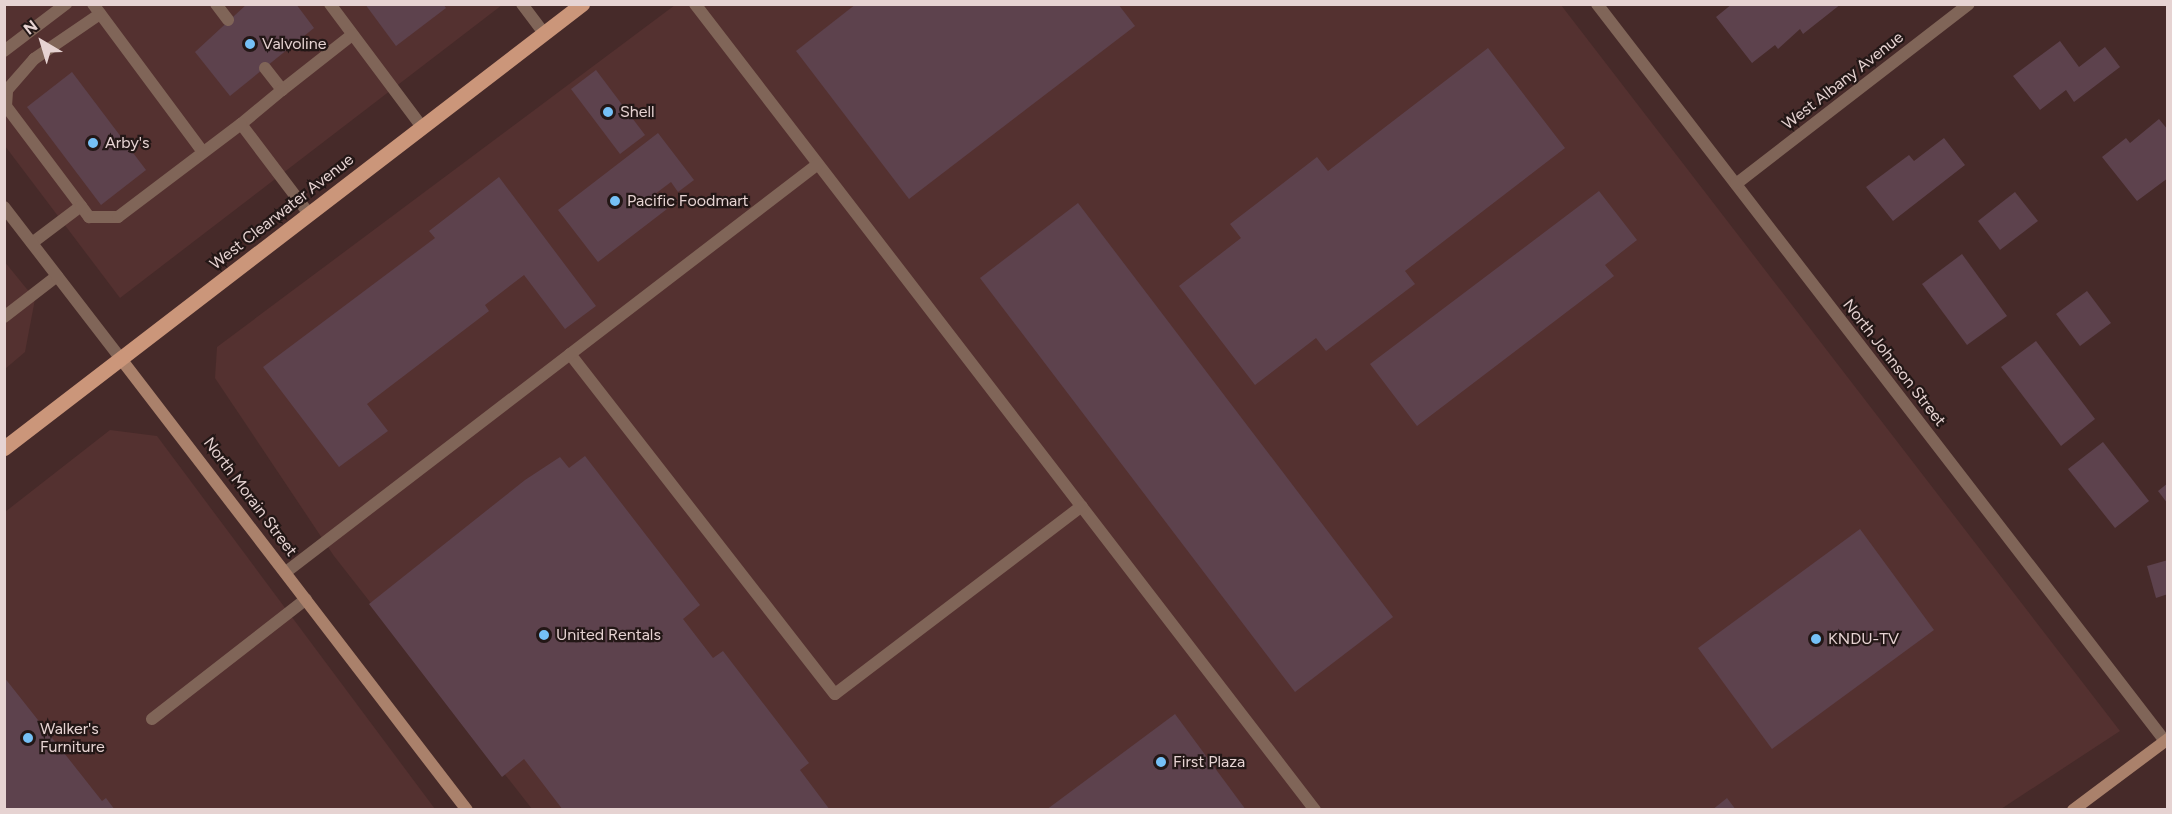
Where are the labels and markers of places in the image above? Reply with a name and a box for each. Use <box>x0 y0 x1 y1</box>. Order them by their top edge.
place label: Valvoline <box>262 34 326 54</box>
marker: Valvoline <box>243 37 257 51</box>
place label: Shell <box>620 102 655 122</box>
marker: Shell <box>601 105 615 119</box>
place label: Arby's <box>105 133 149 153</box>
marker: Arby's <box>86 136 100 150</box>
place label: Pacific Foodmart <box>627 191 749 211</box>
marker: Pacific Foodmart <box>608 194 622 208</box>
place label: United Rentals <box>556 625 661 645</box>
marker: United Rentals <box>537 628 551 642</box>
place label: KNDU-TV <box>1828 629 1899 649</box>
marker: KNDU-TV <box>1809 632 1823 646</box>
place label: Walker's Furniture <box>40 719 105 757</box>
marker: Walker's Furniture <box>21 731 35 745</box>
place label: First Plaza <box>1173 752 1245 772</box>
marker: First Plaza <box>1154 755 1168 769</box>

